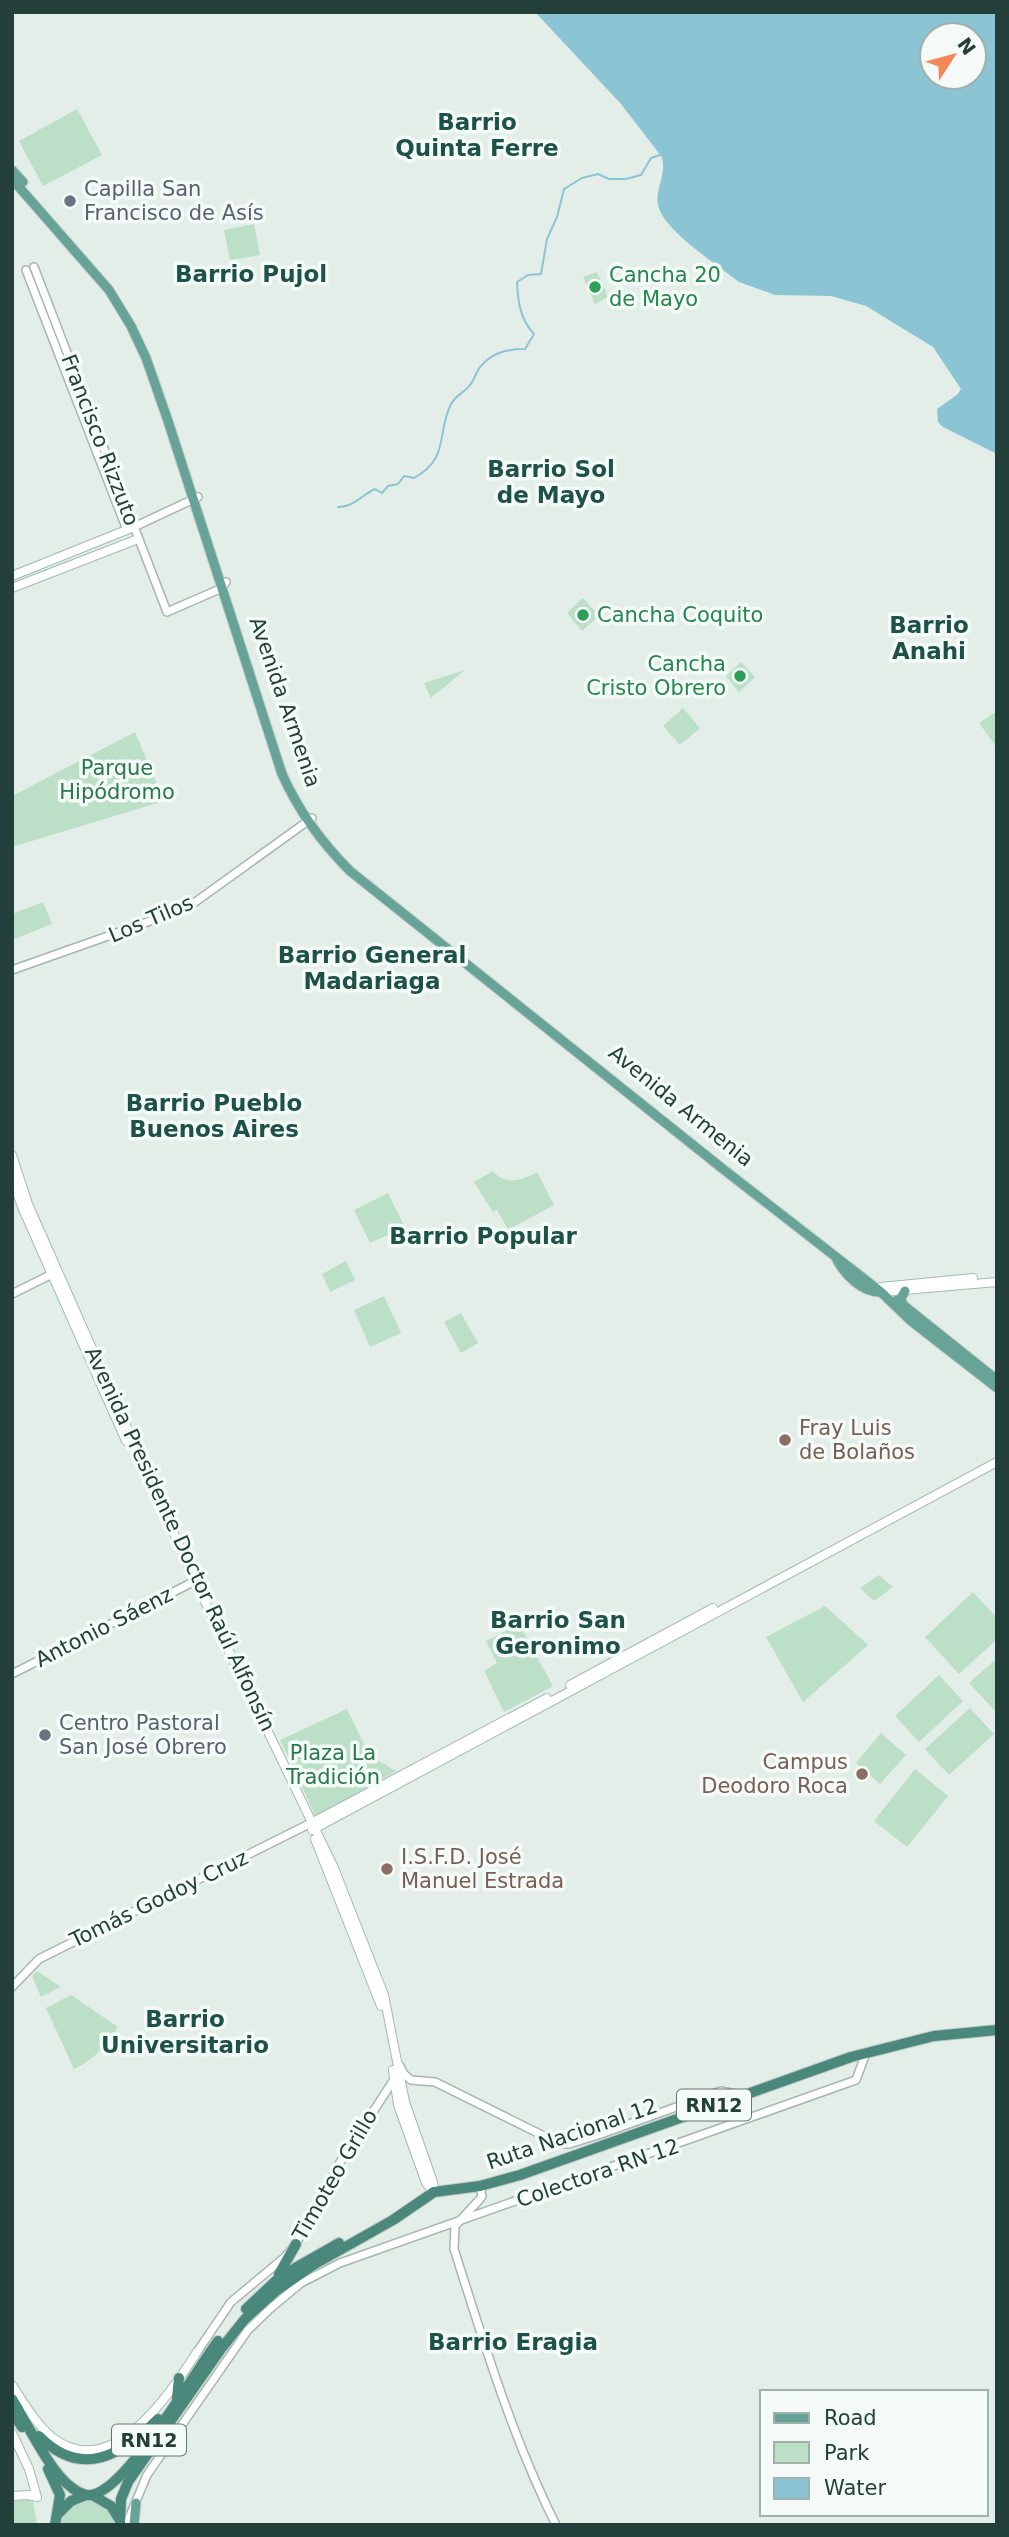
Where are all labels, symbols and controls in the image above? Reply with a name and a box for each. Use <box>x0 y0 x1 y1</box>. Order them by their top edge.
north arrow <box>918 21 988 91</box>
text: N <box>953 33 980 59</box>
district label: Barrio Quinta Ferre <box>395 109 559 161</box>
place label: Capilla San Francisco de Asís <box>84 177 264 225</box>
marker: Capilla San Francisco de Asís <box>62 193 78 209</box>
district label: Barrio Pujol <box>175 261 327 287</box>
place label: Cancha 20 de Mayo <box>609 263 721 311</box>
marker: Cancha 20 de Mayo <box>587 279 603 295</box>
street label: Francisco Rizzuto <box>56 351 144 529</box>
district label: Barrio Sol de Mayo <box>487 456 615 508</box>
place label: Cancha Coquito <box>597 603 763 627</box>
marker: Cancha Coquito <box>575 607 591 623</box>
district label: Barrio Anahi <box>889 612 969 664</box>
street label: Avenida Armenia <box>245 614 325 790</box>
place label: Cancha Cristo Obrero <box>586 652 726 700</box>
marker: Cancha Cristo Obrero <box>732 668 748 684</box>
park label: Parque Hipódromo <box>59 756 175 804</box>
street label: Los Tilos <box>105 890 197 948</box>
district label: Barrio General Madariaga <box>278 942 466 994</box>
street label: Avenida Armenia <box>604 1040 758 1172</box>
district label: Barrio Pueblo Buenos Aires <box>126 1090 302 1142</box>
district label: Barrio Popular <box>389 1223 577 1249</box>
street label: Avenida Presidente Doctor Raúl Alfonsín <box>80 1343 280 1735</box>
place label: Fray Luis de Bolaños <box>799 1416 915 1464</box>
marker: Fray Luis de Bolaños <box>777 1432 793 1448</box>
street label: Antonio Sáenz <box>31 1582 177 1672</box>
district label: Barrio San Geronimo <box>490 1607 626 1659</box>
place label: Centro Pastoral San José Obrero <box>59 1711 227 1759</box>
marker: Centro Pastoral San José Obrero <box>37 1727 53 1743</box>
park label: Plaza La Tradición <box>285 1741 380 1789</box>
place label: Campus Deodoro Roca <box>701 1750 848 1798</box>
marker: Campus Deodoro Roca <box>854 1766 870 1782</box>
street label: Tomás Godoy Cruz <box>65 1845 252 1953</box>
place label: I.S.F.D. José Manuel Estrada <box>401 1845 564 1893</box>
marker: I.S.F.D. José Manuel Estrada <box>379 1861 395 1877</box>
district label: Barrio Universitario <box>101 2006 269 2058</box>
road number: RN12 <box>677 2090 751 2120</box>
street label: Ruta Nacional 12 <box>483 2094 661 2174</box>
street label: Timoteo Grillo <box>287 2105 382 2246</box>
street label: Colectora RN 12 <box>513 2134 683 2212</box>
district label: Barrio Eragia <box>428 2329 598 2355</box>
legend <box>760 2390 988 2516</box>
text: Road <box>824 2406 877 2430</box>
road number: RN12 <box>112 2424 186 2456</box>
text: Park <box>824 2441 870 2465</box>
text: Water <box>824 2476 886 2500</box>

